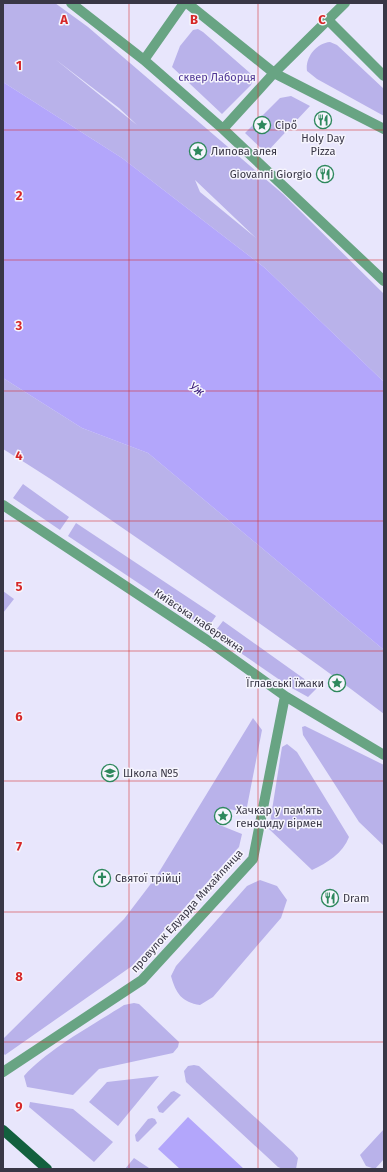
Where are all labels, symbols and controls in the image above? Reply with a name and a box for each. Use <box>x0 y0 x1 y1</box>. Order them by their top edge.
text: A <box>59 12 68 27</box>
text: B <box>190 12 198 27</box>
text: C <box>318 12 326 27</box>
text: 1 <box>16 58 22 73</box>
park label: сквер Лаборця <box>178 71 256 84</box>
restaurant icon: Holy Day Pizza <box>313 110 333 130</box>
place icon: Cipő <box>252 115 272 135</box>
place label: Cipő <box>275 119 297 132</box>
place label: Holy Day Pizza <box>301 132 345 158</box>
place icon: Липова алея <box>188 141 208 161</box>
place label: Липова алея <box>211 145 277 158</box>
restaurant icon: Giovanni Giorgio <box>315 164 335 184</box>
place label: Giovanni Giorgio <box>230 168 312 181</box>
text: 2 <box>16 188 23 203</box>
text: 3 <box>15 318 23 333</box>
water label: Уж <box>187 379 207 399</box>
text: 4 <box>15 448 23 463</box>
text: 5 <box>16 579 23 594</box>
street label: Київська набережна <box>152 586 246 656</box>
place icon: Їглавські їжаки <box>327 673 347 693</box>
place label: Їглавські їжаки <box>245 676 324 690</box>
text: 6 <box>15 709 23 724</box>
school or university icon: Школа №5 <box>100 763 120 783</box>
place label: Школа №5 <box>123 767 179 780</box>
place label: Хачкар у пам'ять геноциду вірмен <box>236 804 323 830</box>
place icon: Хачкар у пам'ять геноциду вірмен <box>213 806 233 826</box>
text: 7 <box>16 839 22 854</box>
street label: провулок Едуарда Михайлянца <box>128 847 246 975</box>
church icon: Святої трійці <box>92 868 112 888</box>
place label: Святої трійці <box>115 872 181 885</box>
restaurant icon: Dram <box>320 888 340 908</box>
place label: Dram <box>343 892 369 905</box>
text: 8 <box>15 969 23 984</box>
text: 9 <box>15 1099 23 1114</box>

